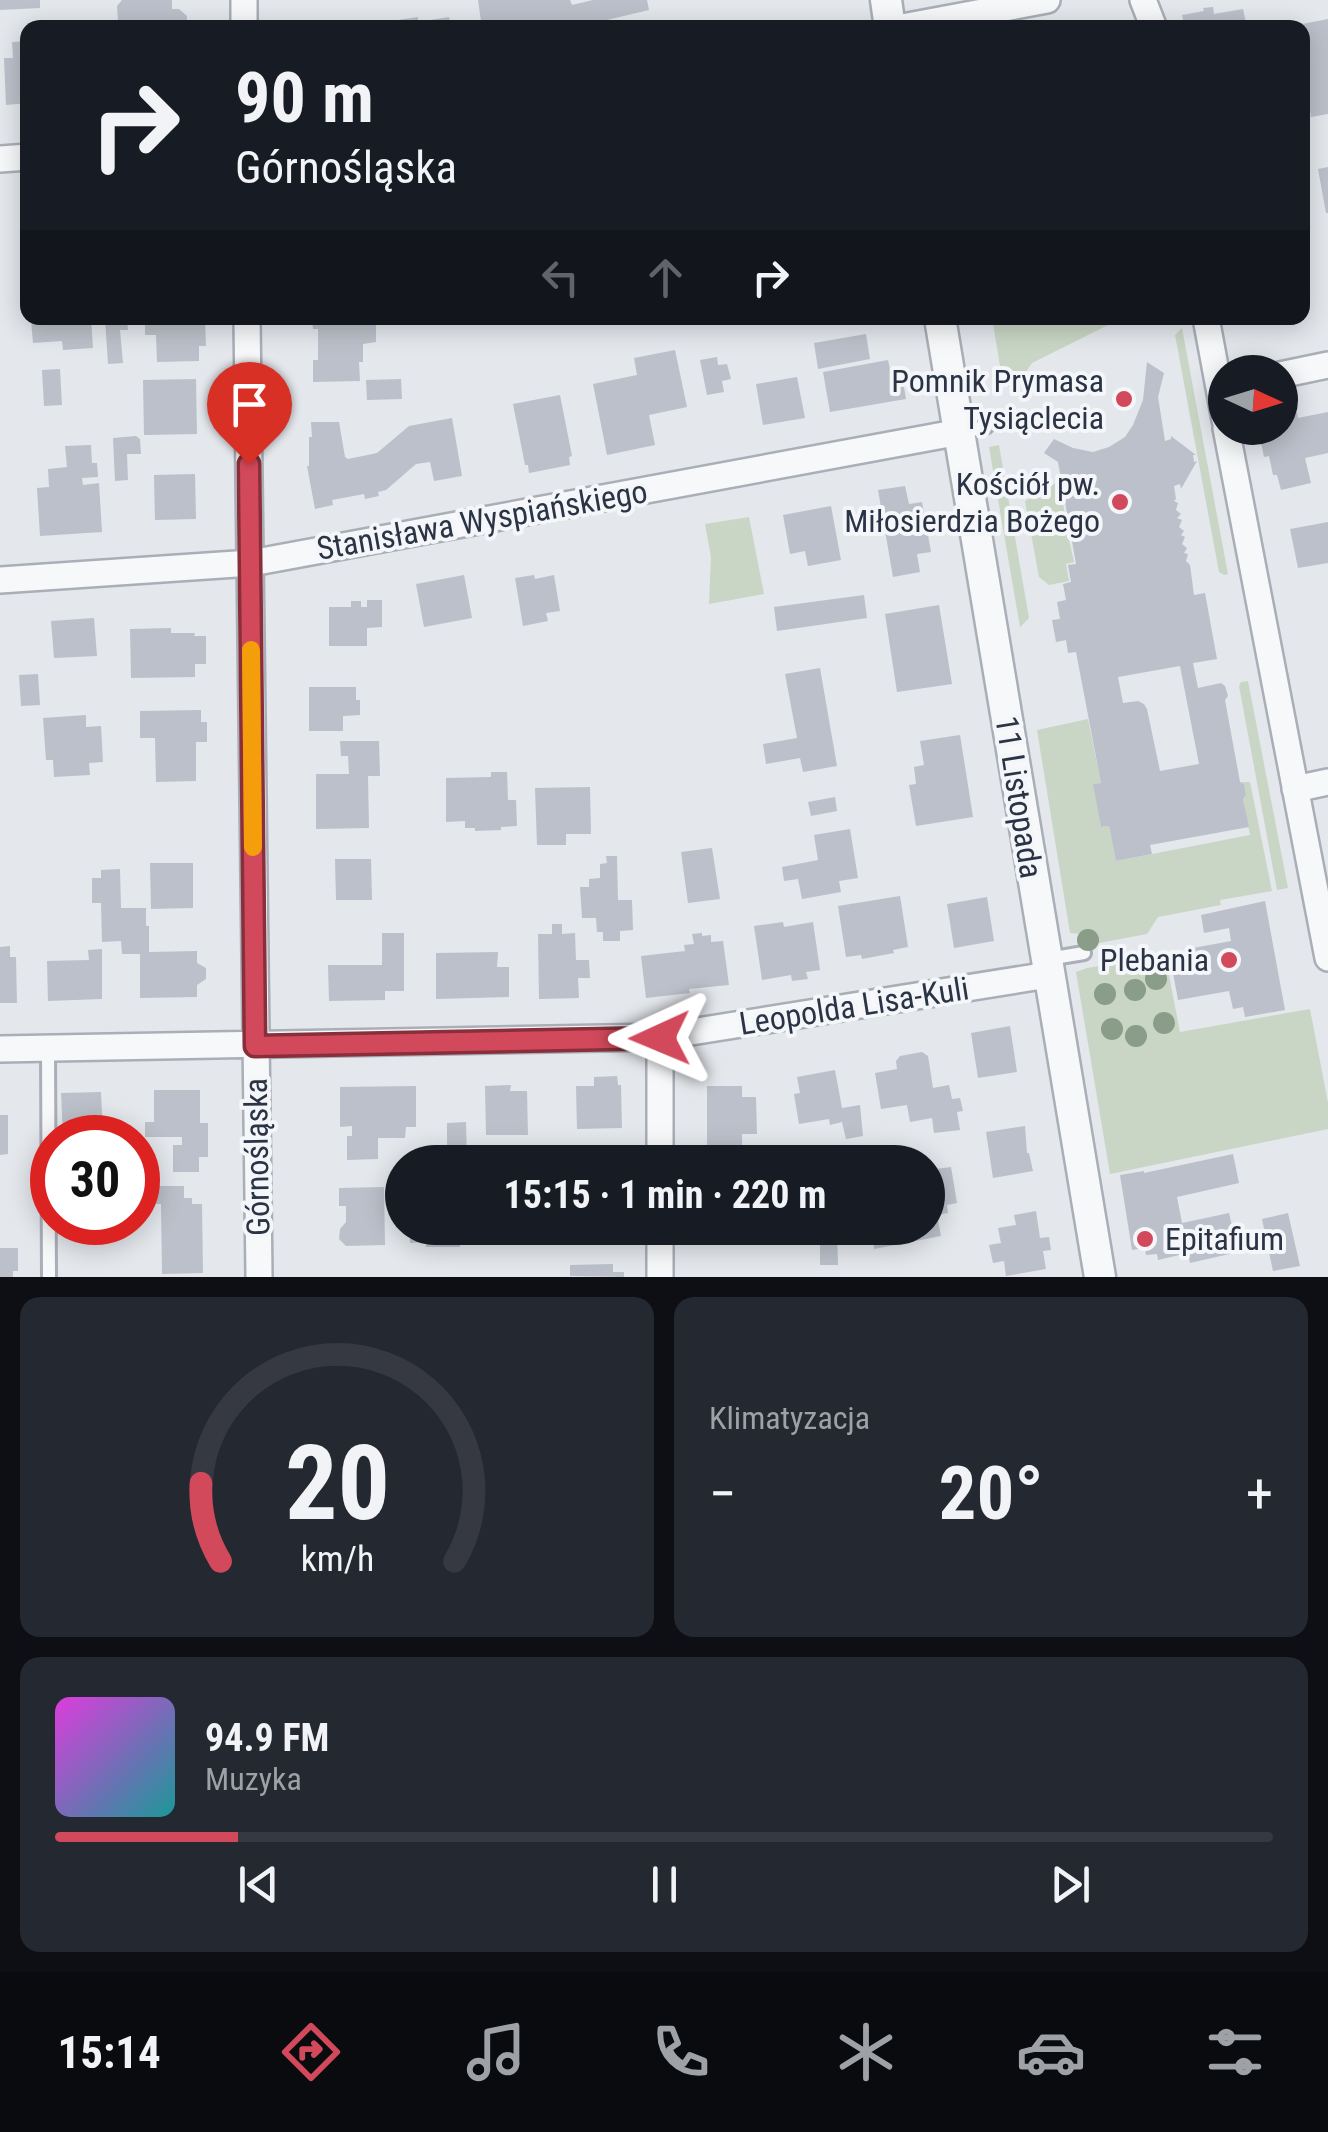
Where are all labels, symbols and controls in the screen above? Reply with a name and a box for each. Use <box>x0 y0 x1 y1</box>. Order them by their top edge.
text: 90 m <box>235 57 374 139</box>
icon: right <box>70 60 200 190</box>
text: Górnośląska <box>235 141 457 194</box>
icon: left <box>533 250 588 305</box>
icon: ahead <box>638 250 693 305</box>
icon: right <box>743 250 798 305</box>
north arrow <box>1208 355 1298 445</box>
map controls <box>1208 355 1298 445</box>
pin <box>207 362 292 465</box>
place label: Pomnik Prymasa Tysiąclecia <box>891 362 1104 437</box>
icon: arrive <box>222 377 277 432</box>
marker: Pomnik Prymasa Tysiąclecia <box>1113 388 1135 410</box>
place label: Kościół pw. Miłosierdzia Bożego <box>844 465 1100 540</box>
street label: Stanisława Wyspiańskiego <box>314 472 650 568</box>
marker: Kościół pw. Miłosierdzia Bożego <box>1109 491 1131 513</box>
street label: 11 Listopada <box>987 713 1051 881</box>
place label: Plebania <box>1100 941 1209 979</box>
marker: Plebania <box>1218 949 1240 971</box>
street label: Leopolda Lisa-Kuli <box>737 969 971 1043</box>
position arrow <box>608 986 712 1090</box>
street label: Górnośląska <box>237 1078 277 1236</box>
speed limit sign: 30 <box>30 1115 160 1245</box>
text: 15:15 · 1 min · 220 m <box>504 1173 826 1217</box>
place label: Epitafium <box>1165 1220 1284 1258</box>
marker: Epitafium <box>1134 1228 1156 1250</box>
text: Klimatyzacja <box>709 1399 870 1437</box>
text: 20 <box>284 1423 390 1544</box>
text: 20° <box>939 1449 1044 1537</box>
text: − <box>709 1462 737 1526</box>
text: + <box>1246 1462 1273 1526</box>
text: km/h <box>300 1538 374 1580</box>
text: 94.9 FM <box>205 1716 329 1760</box>
text: Muzyka <box>205 1760 302 1798</box>
icon: previous <box>231 1857 286 1912</box>
icon: pause <box>637 1857 692 1912</box>
icon: next <box>1043 1857 1098 1912</box>
icon: directions <box>276 2017 346 2087</box>
icon: music <box>461 2017 531 2087</box>
icon: phone <box>646 2017 716 2087</box>
icon: climate <box>831 2017 901 2087</box>
icon: car <box>1016 2017 1086 2087</box>
icon: filters <box>1200 2017 1270 2087</box>
text: 15:14 <box>57 2026 161 2079</box>

